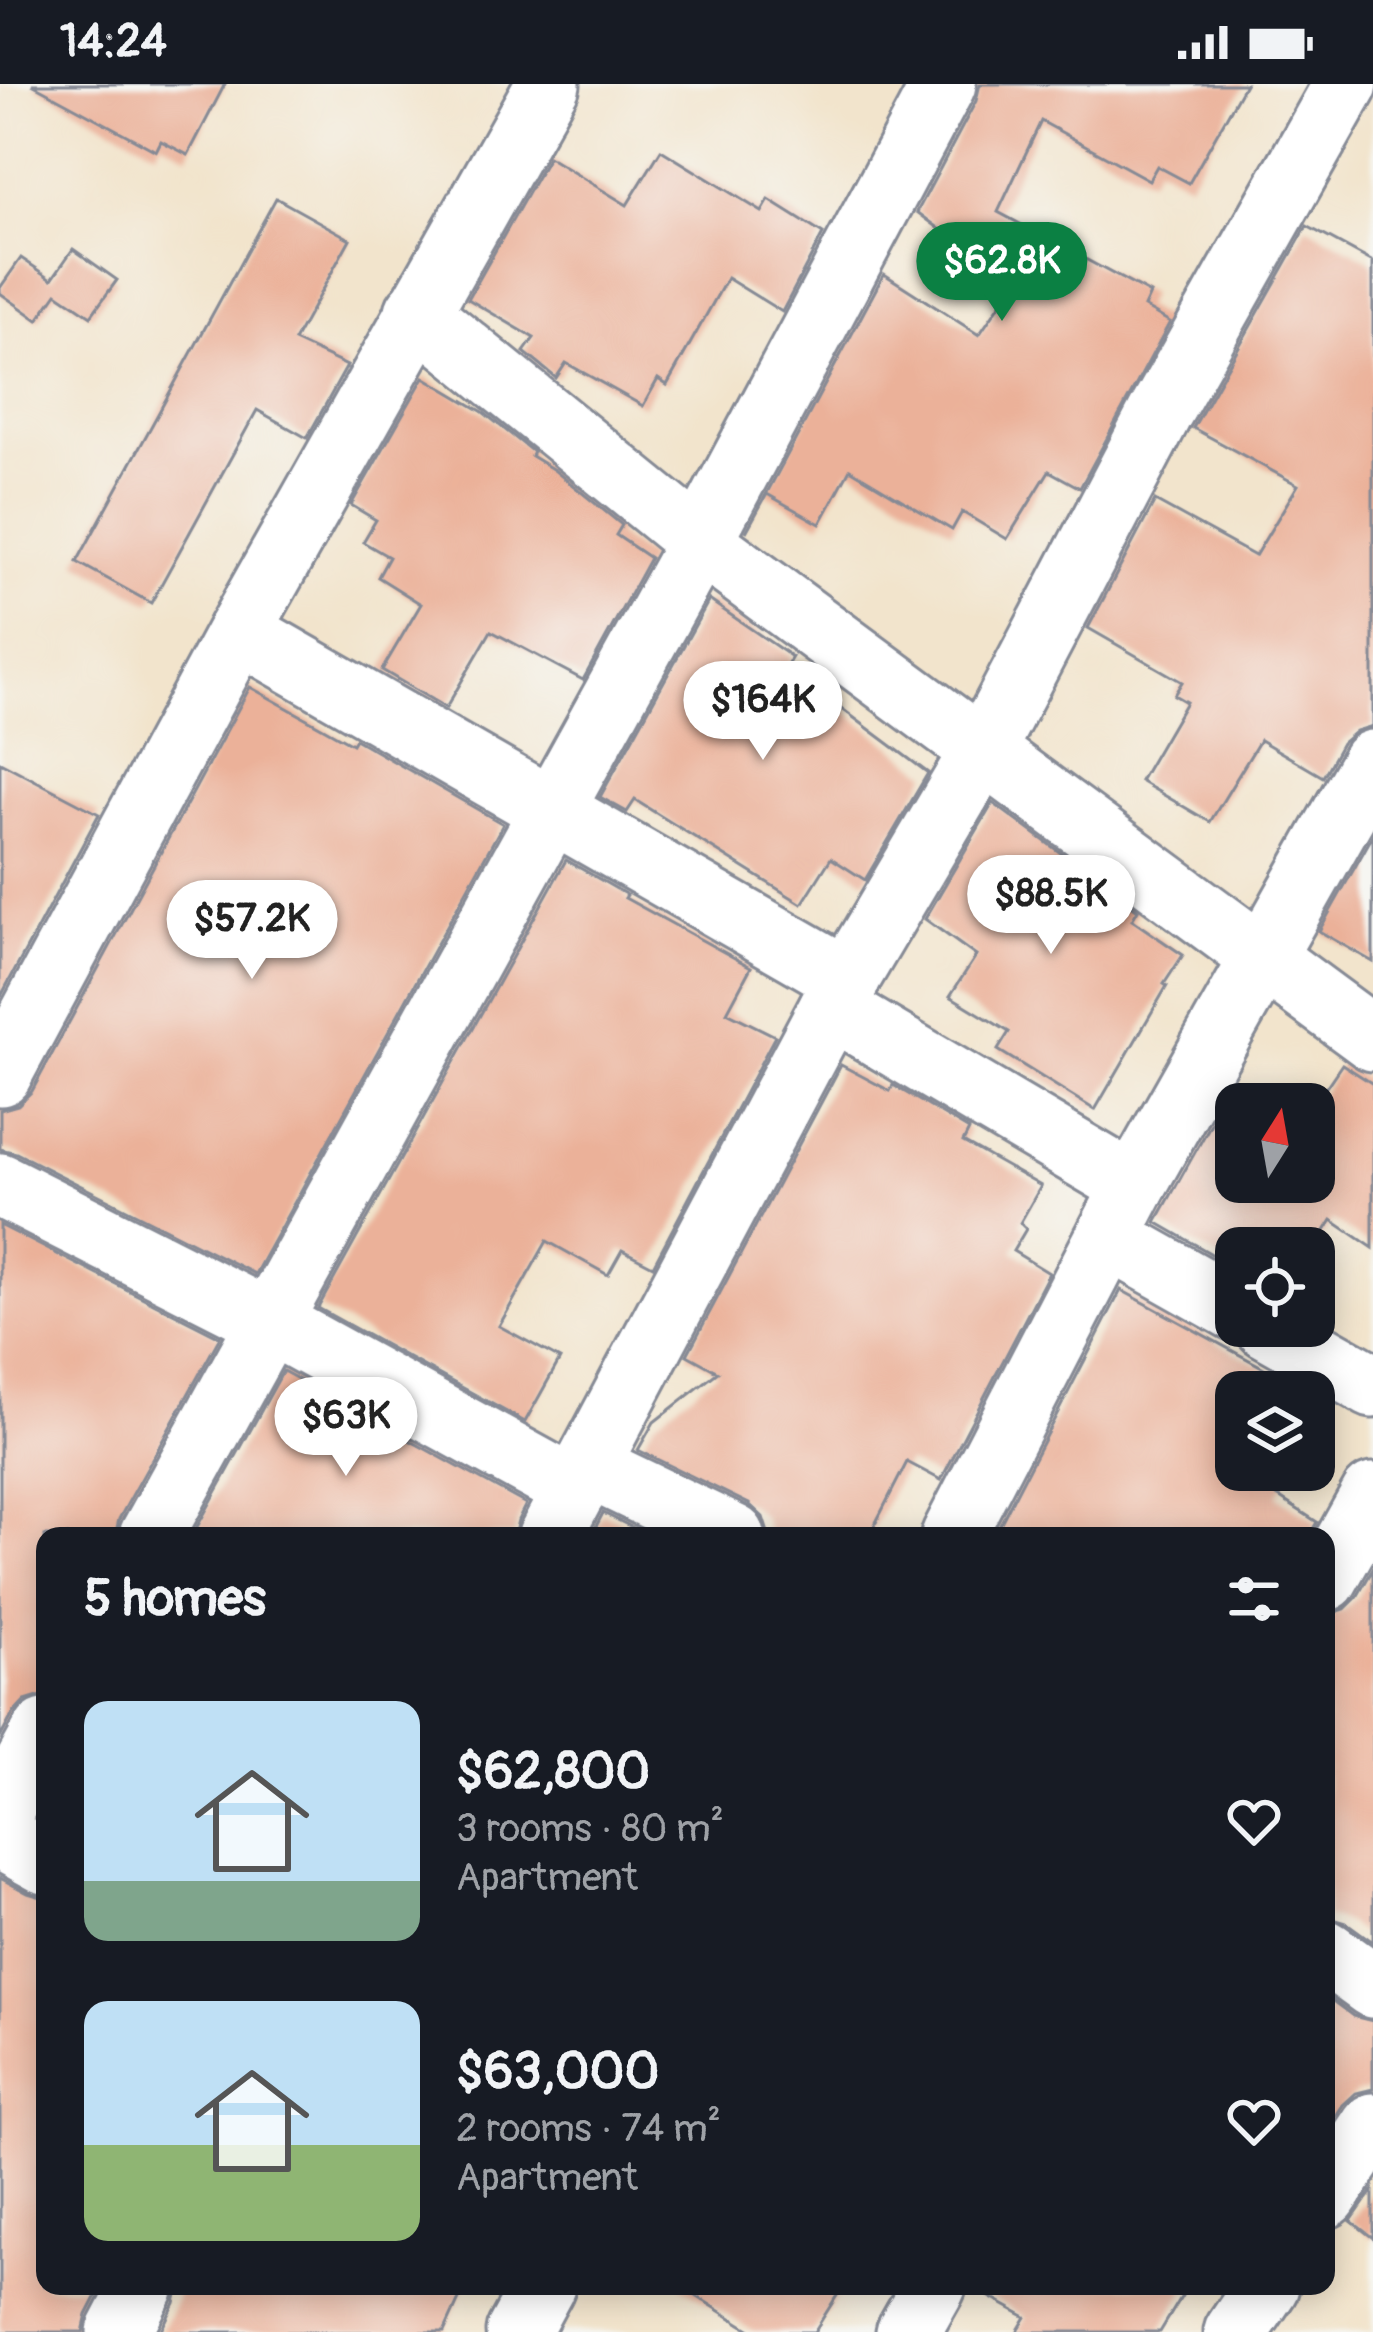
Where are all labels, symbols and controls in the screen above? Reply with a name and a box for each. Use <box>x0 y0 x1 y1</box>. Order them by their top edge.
text: 14:24 <box>60 14 167 70</box>
pin: $62.8K <box>904 222 1100 324</box>
text: $62.8K <box>943 236 1061 285</box>
pin: $164K <box>679 661 847 763</box>
text: $164K <box>710 675 816 724</box>
pin: $88.5K <box>953 855 1149 957</box>
text: $88.5K <box>994 869 1108 918</box>
pin: $57.2K <box>154 880 350 982</box>
text: $57.2K <box>194 894 310 943</box>
north arrow <box>1215 1083 1335 1203</box>
map controls <box>1215 1083 1335 1491</box>
button: locate <box>1215 1227 1335 1347</box>
button: layers <box>1215 1371 1335 1491</box>
pin: $63K <box>275 1377 417 1479</box>
text: $63K <box>301 1391 391 1440</box>
icon: filters <box>1221 1566 1287 1632</box>
text: 5 homes <box>84 1567 266 1631</box>
text: $62,800 <box>456 1740 650 1804</box>
icon: home <box>180 1749 324 1893</box>
icon: heart <box>1221 1788 1287 1854</box>
text: 3 rooms · 80 m² <box>456 1804 724 1853</box>
text: Apartment <box>456 1853 638 1902</box>
text: $63,000 <box>456 2040 659 2104</box>
icon: home <box>180 2049 324 2193</box>
icon: heart <box>1221 2088 1287 2154</box>
text: 2 rooms · 74 m² <box>456 2104 721 2153</box>
text: Apartment <box>456 2153 638 2202</box>

